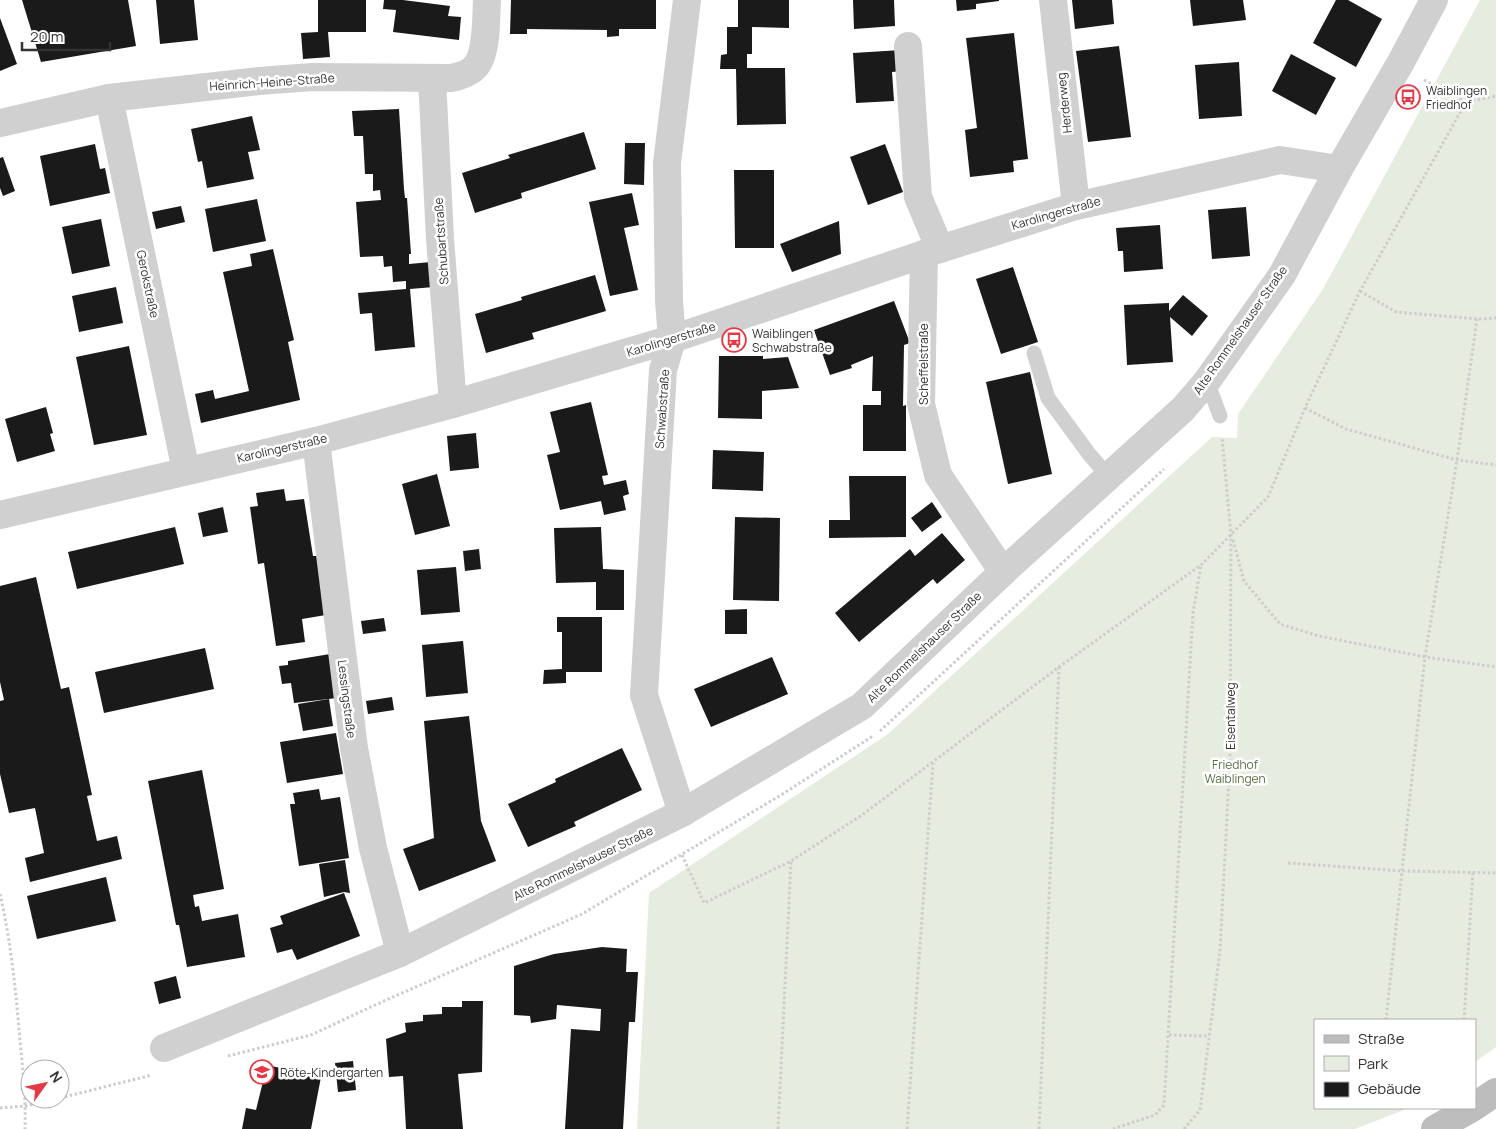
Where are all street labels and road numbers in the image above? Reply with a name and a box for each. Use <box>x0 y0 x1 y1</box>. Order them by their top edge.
street label: Heinrich-Heine-Straße <box>209 69 335 95</box>
street label: Herderweg <box>1052 72 1076 134</box>
street label: Karolingerstraße <box>1009 192 1103 234</box>
street label: Schubartstraße <box>429 197 453 285</box>
street label: Gerokstraße <box>133 249 163 319</box>
street label: Alte Rommelshauser Straße <box>1189 262 1291 398</box>
street label: Karolingerstraße <box>624 317 718 361</box>
street label: Scheffelstraße <box>915 323 932 405</box>
street label: Schwabstraße <box>651 369 673 449</box>
street label: Karolingerstraße <box>235 429 329 467</box>
street label: Alte Rommelshauser Straße <box>863 588 985 706</box>
street label: Lessingstraße <box>334 659 360 739</box>
street label: Eisentalweg <box>1222 682 1239 750</box>
street label: Alte Rommelshauser Straße <box>510 822 656 904</box>

